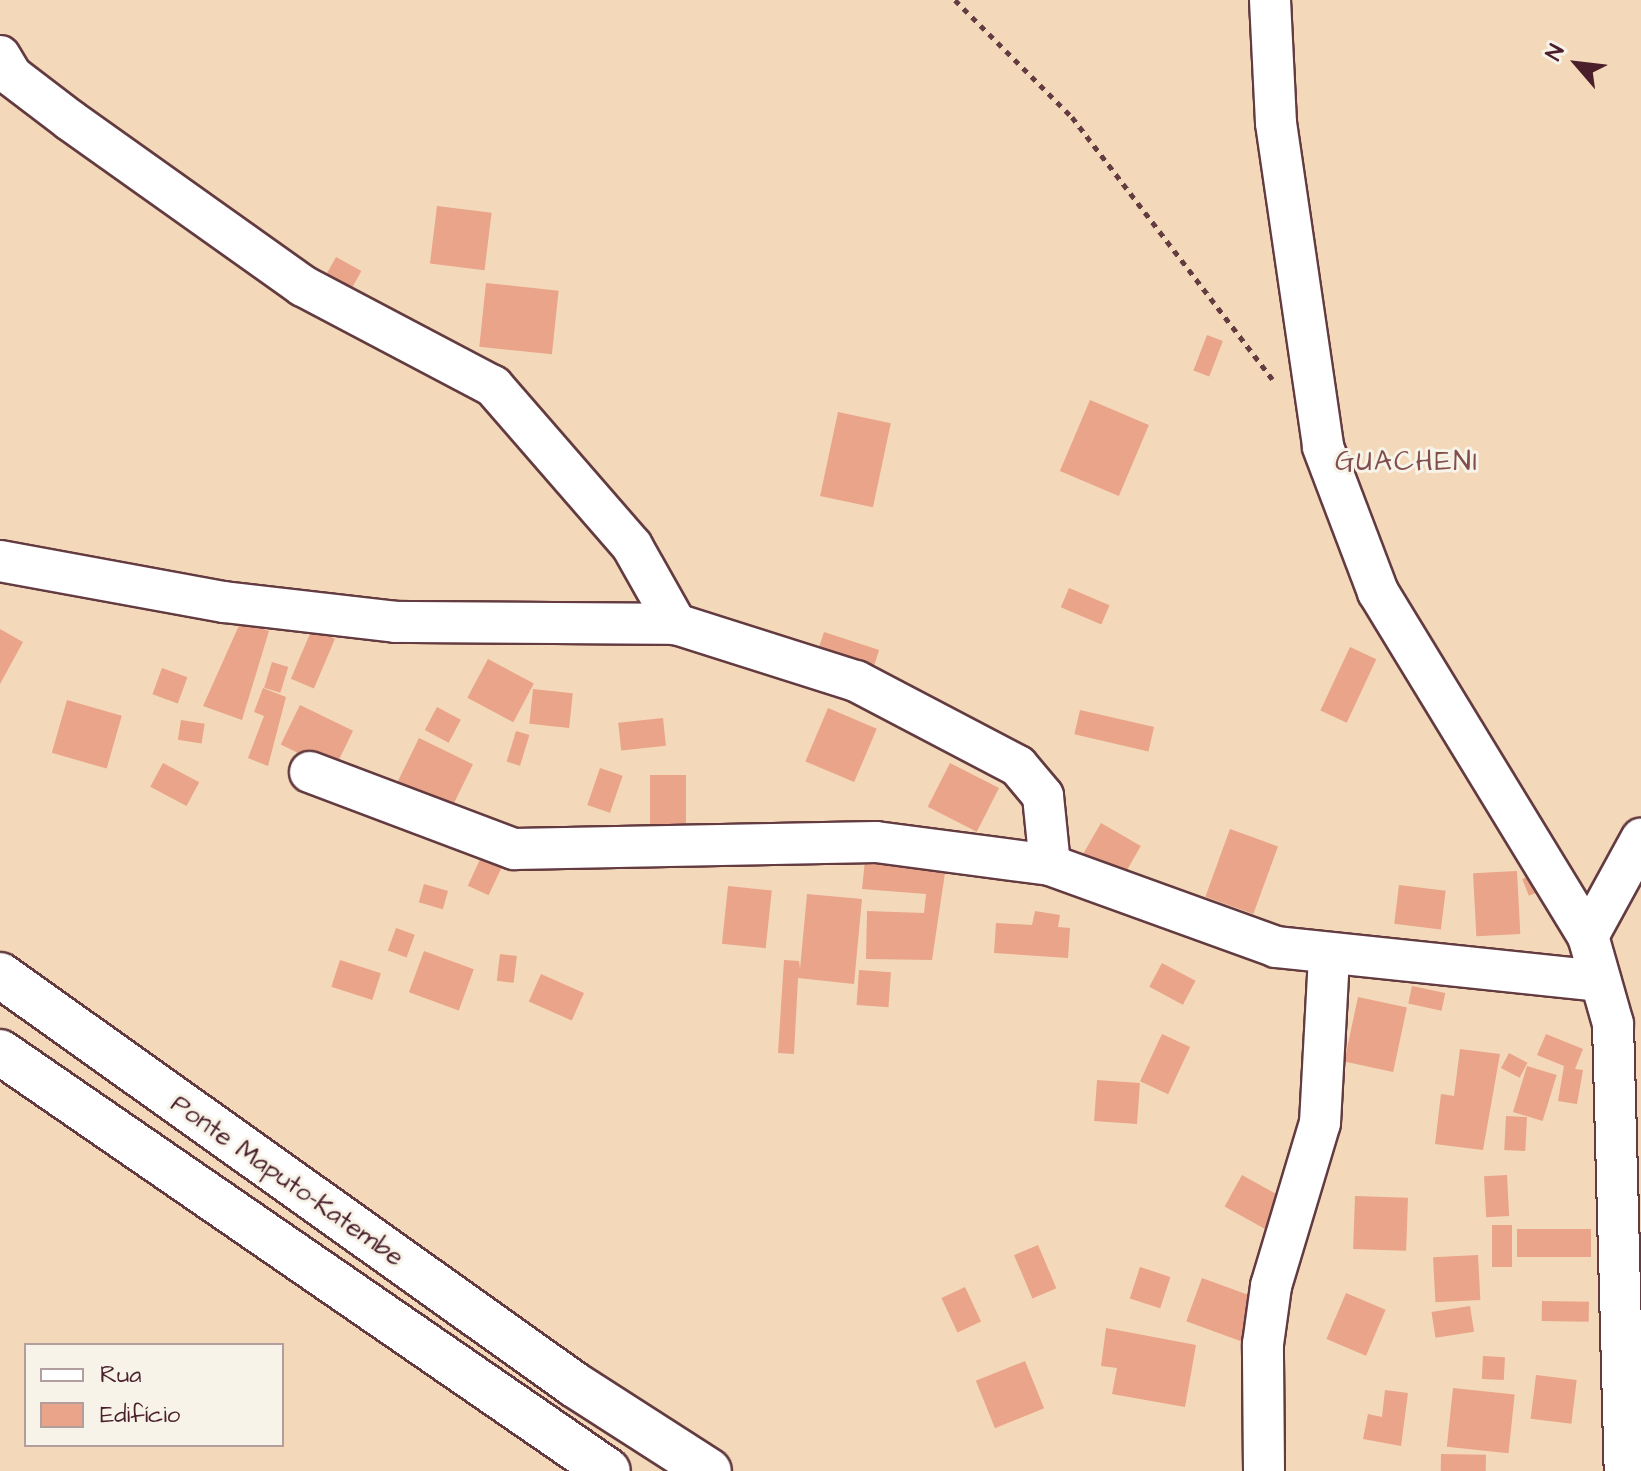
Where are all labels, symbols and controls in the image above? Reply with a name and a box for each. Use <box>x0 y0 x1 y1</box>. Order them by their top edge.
north arrow <box>1537 24 1617 104</box>
text: N <box>1538 39 1572 66</box>
district label: GUACHENI <box>1335 445 1479 479</box>
street label: Ponte Maputo-Katembe <box>164 1089 410 1273</box>
legend <box>24 1343 284 1447</box>
text: Rua <box>100 1358 142 1392</box>
text: Edifício <box>100 1398 180 1432</box>

